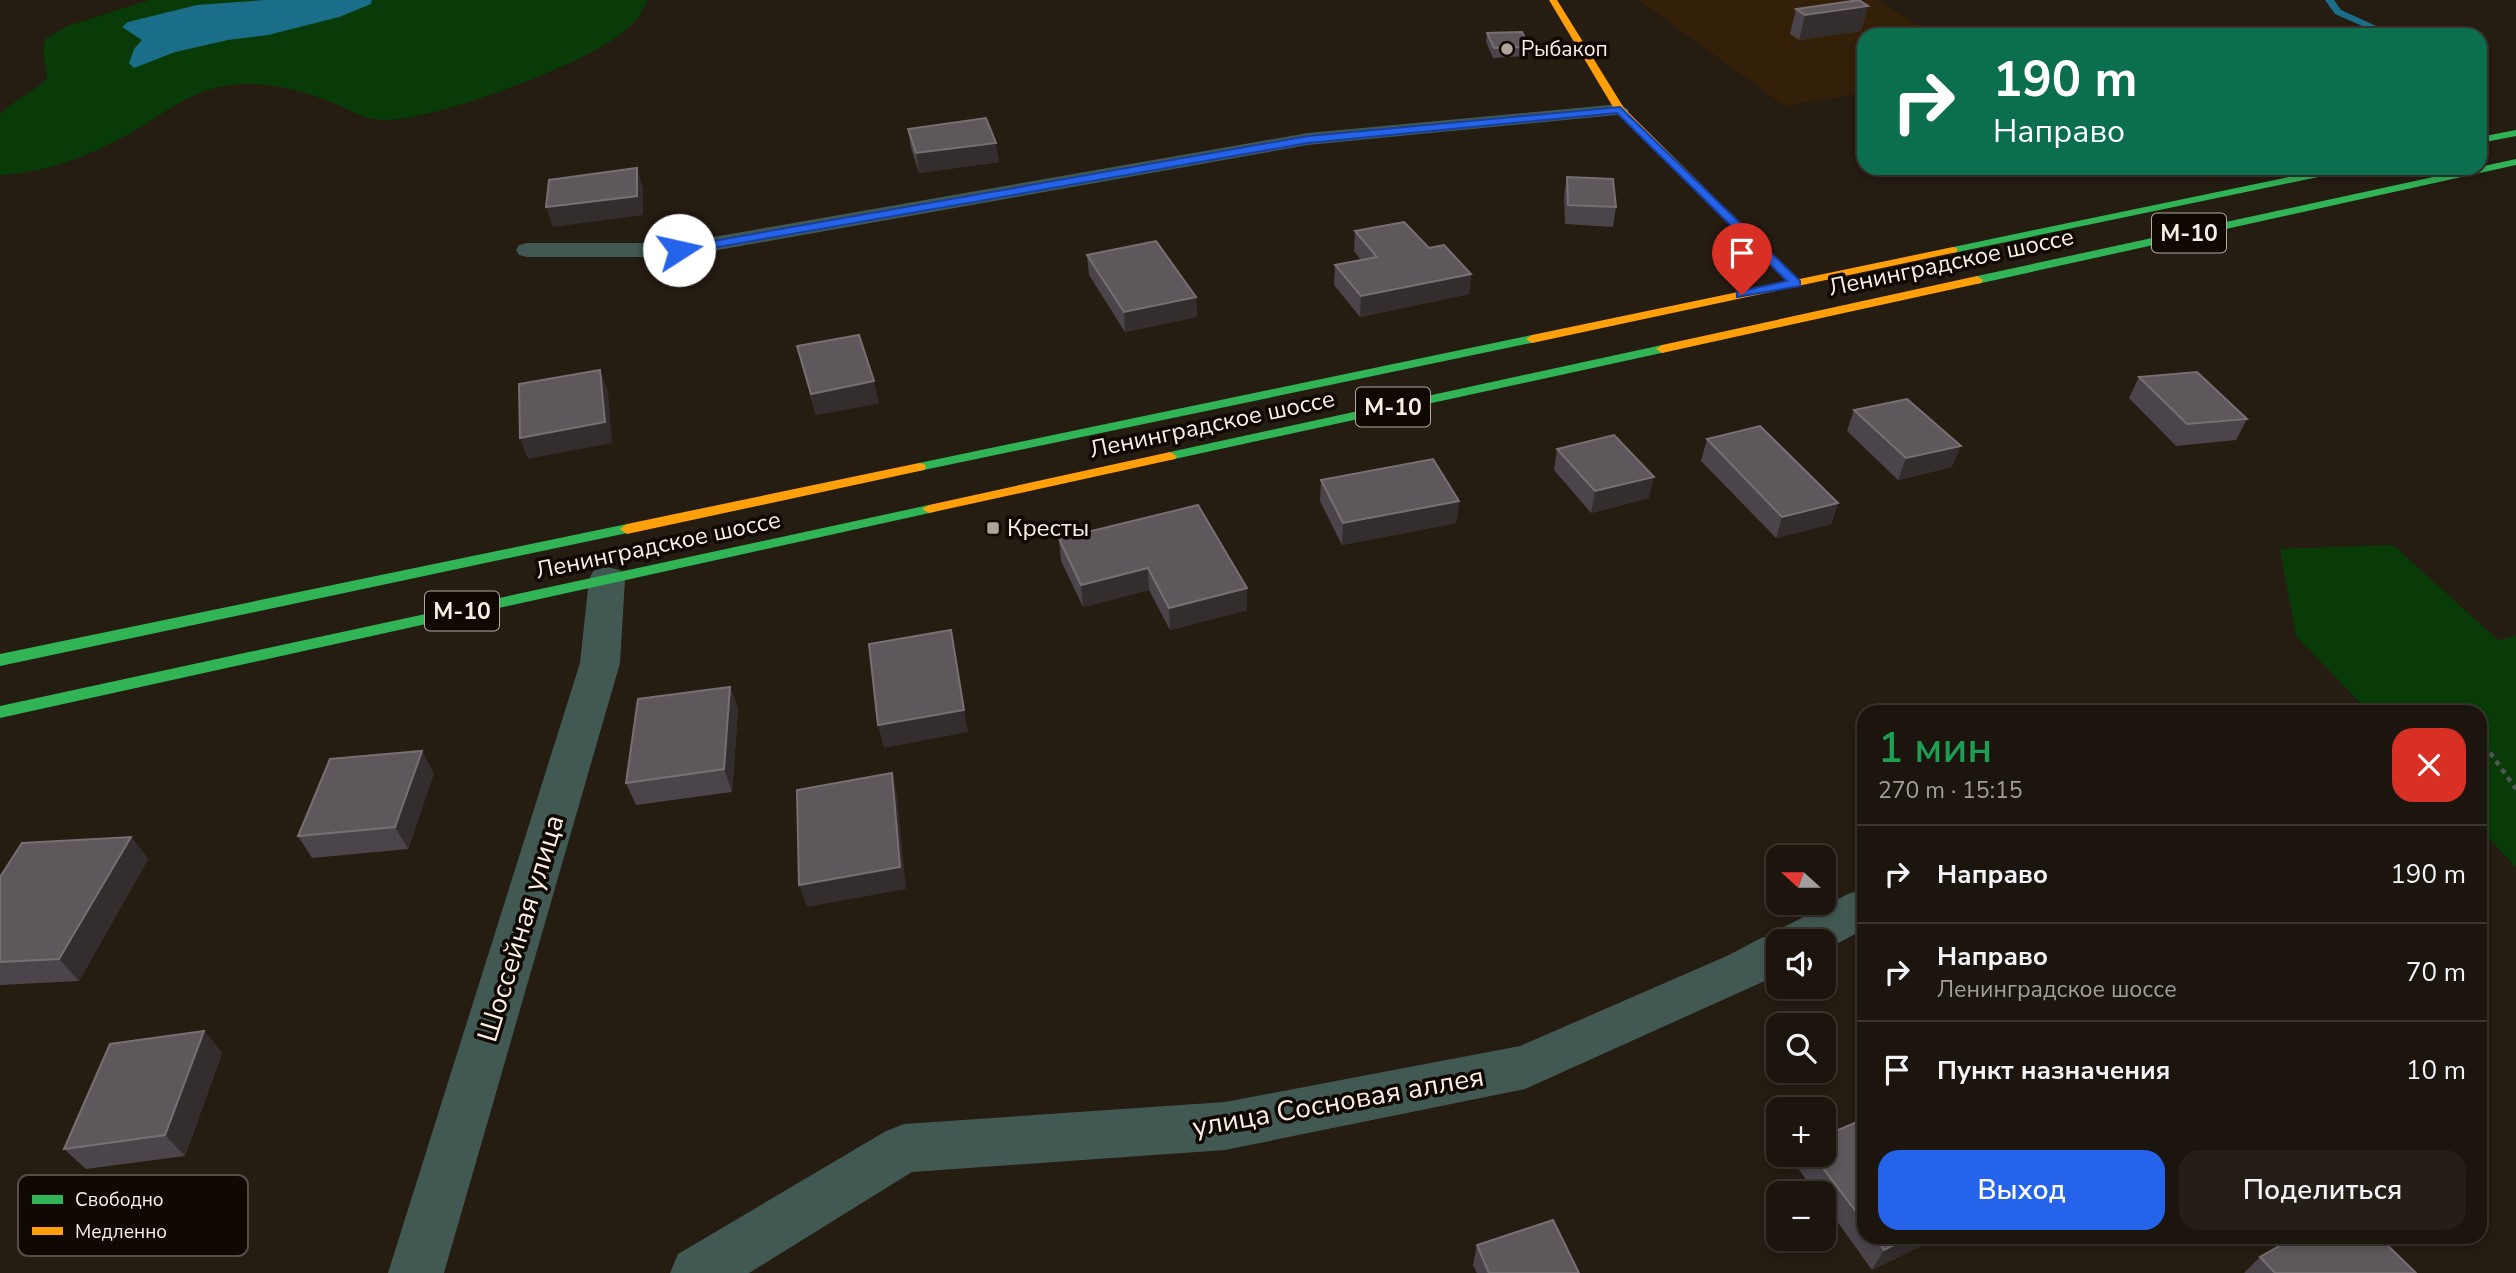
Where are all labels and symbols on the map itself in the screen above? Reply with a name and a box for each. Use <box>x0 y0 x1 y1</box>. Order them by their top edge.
place label: Рыбакоп <box>1521 35 1608 63</box>
marker: Рыбакоп <box>1499 41 1515 57</box>
position arrow <box>642 213 716 287</box>
road number: М-10 <box>2152 214 2226 252</box>
street label: Ленинградское шоссе <box>1825 220 2077 304</box>
pin <box>1712 223 1772 295</box>
street label: Ленинградское шоссе <box>1086 382 1338 466</box>
road number: М-10 <box>1356 388 1430 426</box>
street label: Ленинградское шоссе <box>532 503 784 587</box>
place label: Кресты <box>1007 512 1089 544</box>
marker: Кресты <box>985 520 1001 536</box>
road number: М-10 <box>425 592 499 631</box>
street label: Шоссейная улица <box>468 810 574 1046</box>
north arrow <box>1766 845 1836 915</box>
street label: улица Сосновая аллея <box>1189 1058 1487 1146</box>
legend <box>18 1175 248 1256</box>
text: Свободно <box>75 1187 164 1213</box>
text: Медленно <box>75 1219 167 1245</box>

